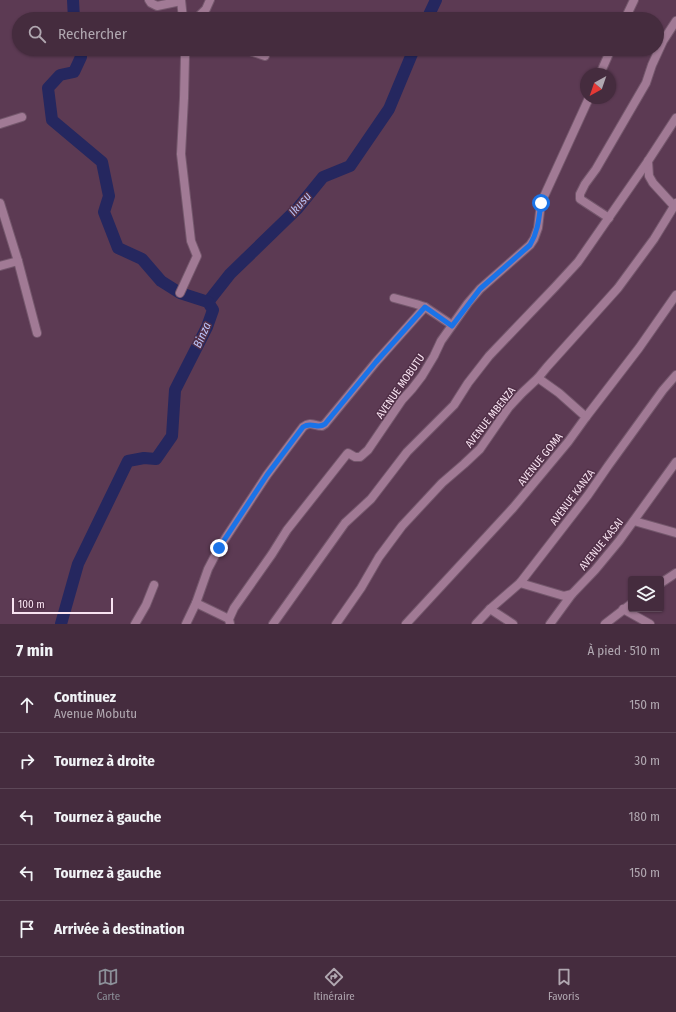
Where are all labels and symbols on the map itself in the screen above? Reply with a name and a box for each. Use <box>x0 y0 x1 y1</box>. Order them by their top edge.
north arrow <box>580 68 616 104</box>
water label: Ikusu <box>286 189 314 219</box>
route start <box>532 194 550 212</box>
water label: Binza <box>190 320 214 350</box>
street label: AVENUE MOBUTU <box>373 351 428 421</box>
street label: AVENUE MBENZA <box>463 384 518 450</box>
street label: AVENUE GOMA <box>515 430 566 488</box>
street label: AVENUE KANZA <box>547 467 598 528</box>
street label: AVENUE KASAI <box>577 516 626 573</box>
route end <box>210 539 228 557</box>
scale bar <box>12 596 113 615</box>

